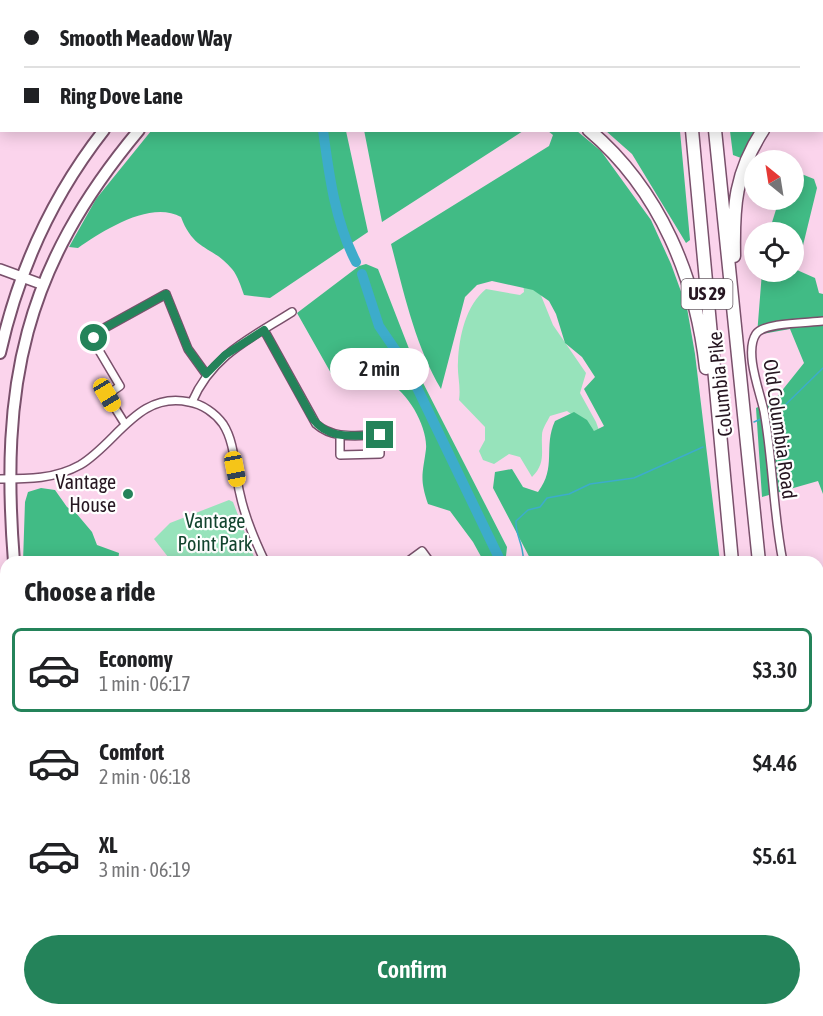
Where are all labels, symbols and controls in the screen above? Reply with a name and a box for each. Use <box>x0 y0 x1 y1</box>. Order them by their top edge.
text: Smooth Meadow Way <box>60 25 232 51</box>
text: Ring Dove Lane <box>60 83 183 109</box>
north arrow <box>744 150 804 210</box>
map controls <box>744 150 804 282</box>
button: locate <box>744 222 804 282</box>
road number: US 29 <box>682 279 732 309</box>
route start <box>80 324 107 351</box>
street label: Columbia Pike <box>703 330 736 438</box>
callout: 2 min <box>330 348 430 390</box>
text: 2 min <box>359 357 400 380</box>
street label: Old Columbia Road <box>759 357 802 500</box>
car <box>90 375 124 415</box>
route end <box>366 421 393 448</box>
car <box>223 450 247 488</box>
place label: Vantage House <box>55 470 116 516</box>
marker: Vantage House <box>121 487 135 501</box>
park label: Vantage Point Park <box>177 509 253 555</box>
text: Choose a ride <box>24 576 156 607</box>
icon: car <box>27 643 81 697</box>
text: Economy <box>99 646 173 672</box>
text: $3.30 <box>753 657 797 683</box>
text: 1 min · 06:17 <box>99 672 191 695</box>
icon: car <box>27 736 81 790</box>
text: Comfort <box>99 739 164 765</box>
text: $4.46 <box>753 750 797 776</box>
text: 2 min · 06:18 <box>99 765 191 788</box>
icon: car <box>27 829 81 883</box>
text: XL <box>99 832 117 858</box>
text: $5.61 <box>753 843 797 869</box>
text: 3 min · 06:19 <box>99 858 191 881</box>
button: Confirm <box>24 935 800 1004</box>

